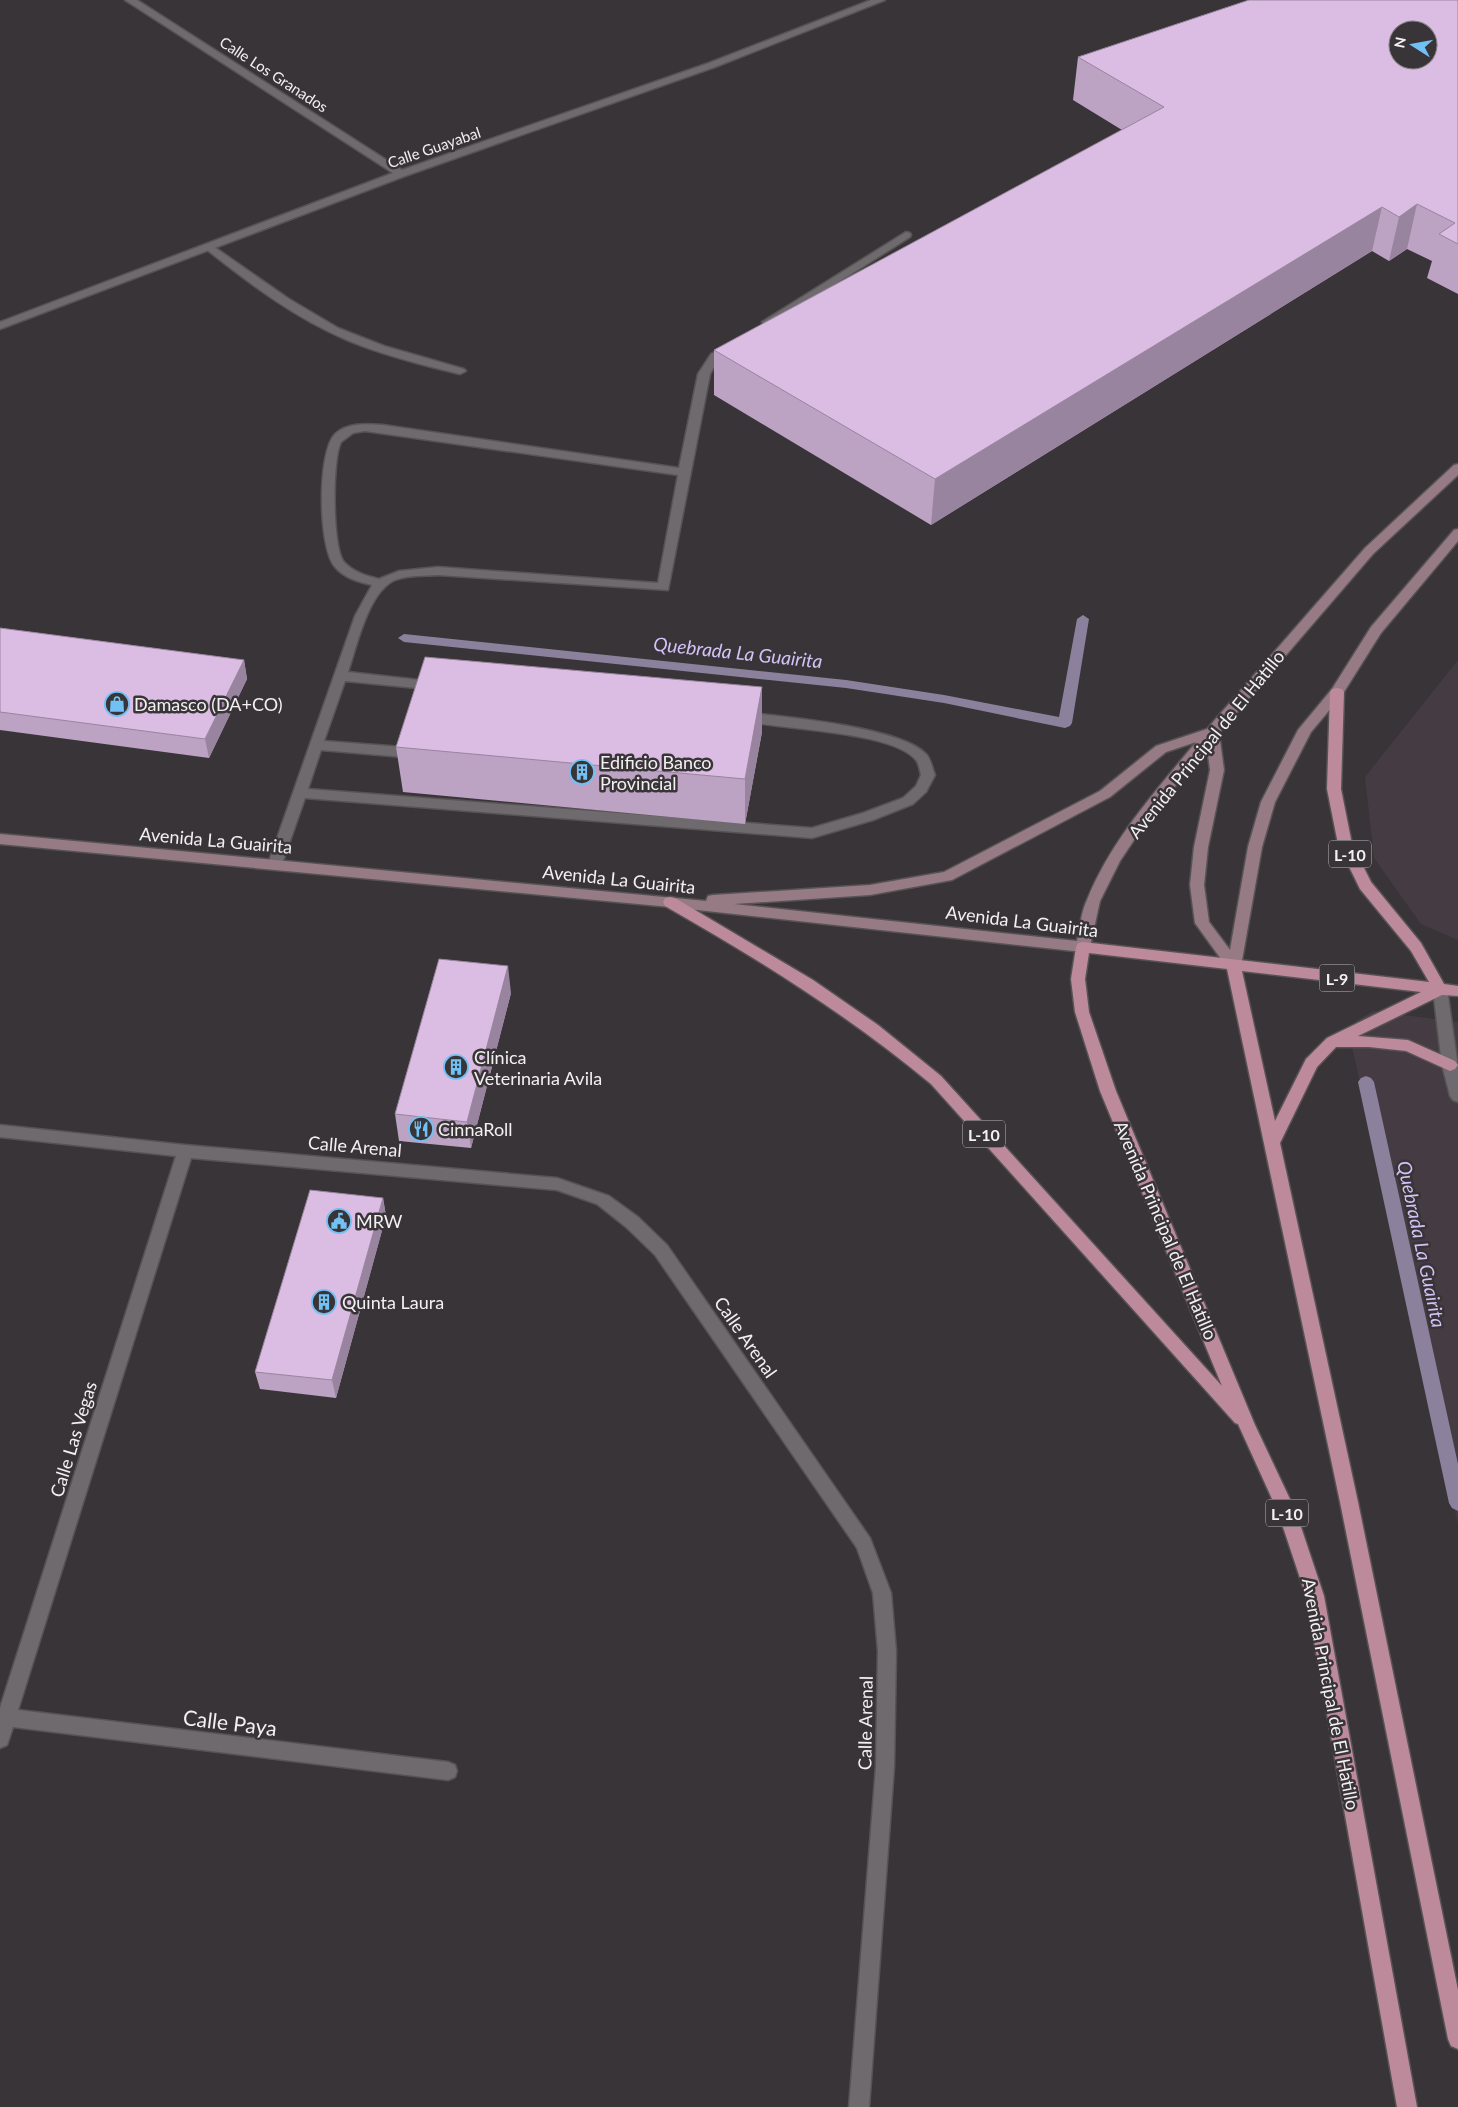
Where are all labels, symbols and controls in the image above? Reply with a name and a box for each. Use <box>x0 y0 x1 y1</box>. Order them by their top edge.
north arrow <box>1388 20 1438 70</box>
street label: Calle Los Granados <box>217 32 331 116</box>
text: N <box>1390 36 1409 49</box>
street label: Calle Guayabal <box>385 123 483 171</box>
water label: Quebrada La Guairita <box>652 632 824 672</box>
street label: Avenida Principal de El Hatillo <box>1123 645 1289 843</box>
shop icon: Damasco (DA+CO) <box>104 691 130 717</box>
place label: Damasco (DA+CO) <box>134 693 283 715</box>
place label: Edificio Banco Provincial <box>600 751 712 794</box>
building icon: Edificio Banco Provincial <box>569 759 595 785</box>
street label: Avenida La Guairita <box>139 822 293 858</box>
road number: L-10 <box>1329 841 1371 868</box>
street label: Avenida La Guairita <box>542 860 696 898</box>
street label: Avenida La Guairita <box>945 901 1099 941</box>
road number: L-9 <box>1320 964 1354 991</box>
place label: Clínica Veterinaria Avila <box>474 1046 602 1089</box>
building icon: Clínica Veterinaria Avila <box>443 1054 469 1080</box>
restaurant icon: CinnaRoll <box>408 1116 434 1142</box>
street label: Avenida Principal de El Hatillo <box>1110 1117 1222 1343</box>
place label: CinnaRoll <box>438 1118 513 1140</box>
road number: L-10 <box>963 1120 1005 1148</box>
street label: Calle Arenal <box>307 1131 403 1161</box>
water label: Quebrada La Guairita <box>1393 1158 1451 1330</box>
public building icon: MRW <box>326 1208 352 1234</box>
place label: MRW <box>356 1210 403 1232</box>
building icon: Quinta Laura <box>311 1289 337 1315</box>
place label: Quinta Laura <box>342 1291 444 1313</box>
street label: Calle Arenal <box>710 1292 782 1382</box>
street label: Calle Las Vegas <box>45 1378 101 1500</box>
road number: L-10 <box>1266 1500 1308 1526</box>
street label: Avenida Principal de El Hatillo <box>1298 1576 1364 1812</box>
street label: Calle Arenal <box>853 1676 877 1770</box>
street label: Calle Paya <box>182 1704 278 1740</box>

